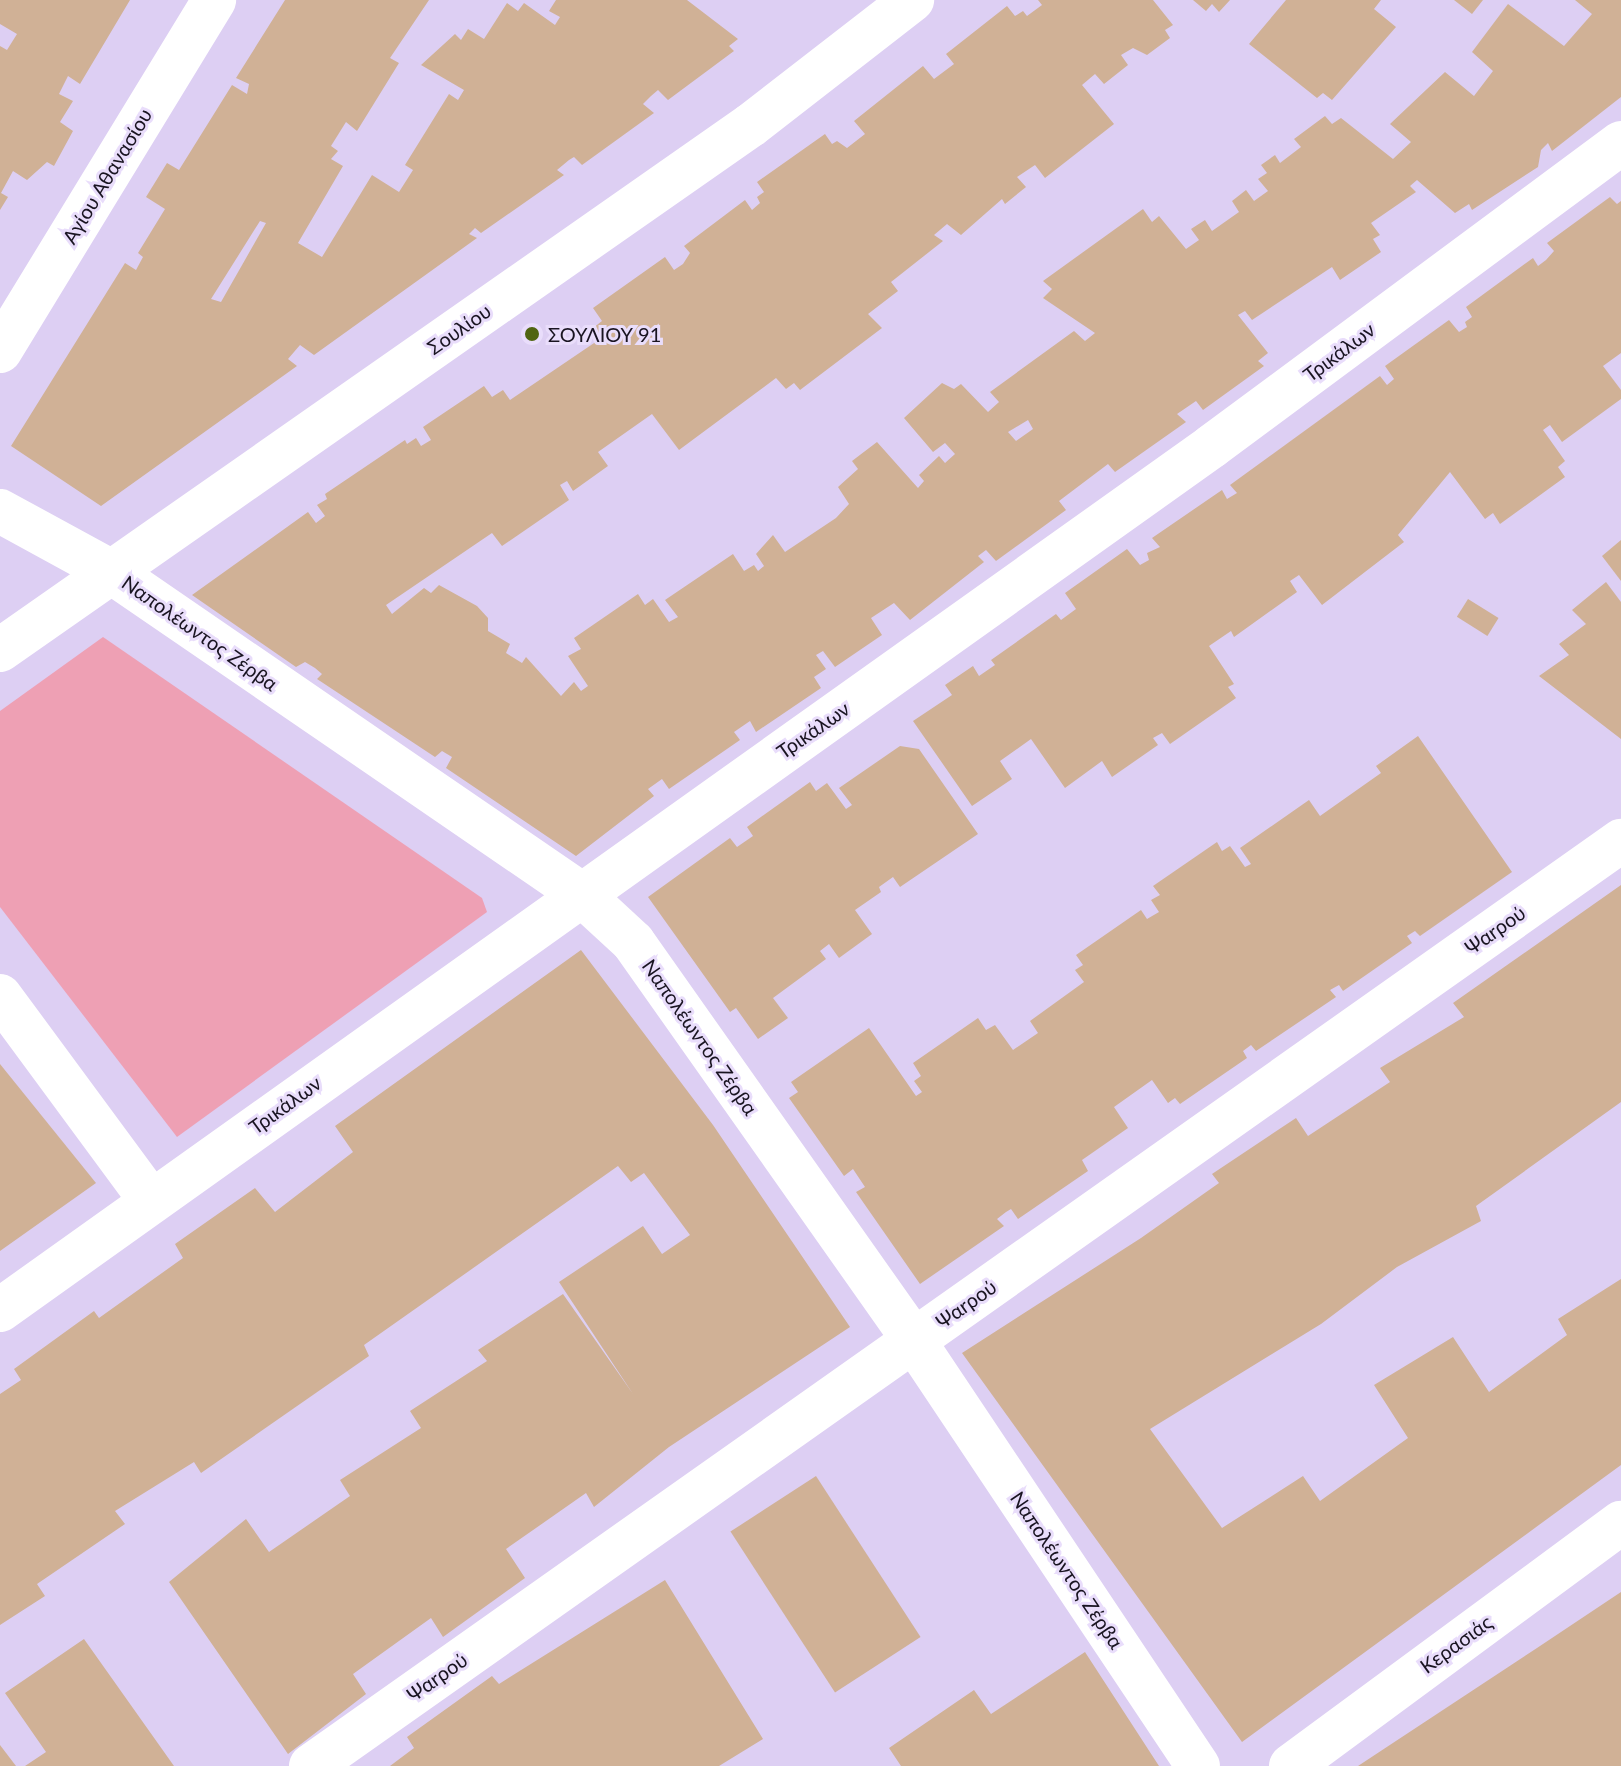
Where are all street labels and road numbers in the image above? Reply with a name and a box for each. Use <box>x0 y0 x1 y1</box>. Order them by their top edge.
street label: Αγίου Αθανασίου <box>57 104 157 248</box>
street label: Σουλίου <box>423 299 495 359</box>
street label: Τρικάλων <box>1299 317 1379 387</box>
street label: Ναπολέωντος Ζέρβα <box>118 570 282 696</box>
street label: Τρικάλων <box>772 696 854 764</box>
street label: Ψαrρού <box>1460 901 1530 959</box>
street label: Ναπολέωντος Ζέρβα <box>637 955 763 1119</box>
street label: Τρικάλων <box>244 1071 326 1139</box>
street label: Ψαrρού <box>931 1275 1001 1333</box>
street label: Ναπολέωντος Ζέρβα <box>1005 1487 1129 1653</box>
street label: Κερασιάς <box>1415 1610 1497 1678</box>
street label: Ψαrρού <box>402 1648 472 1706</box>

